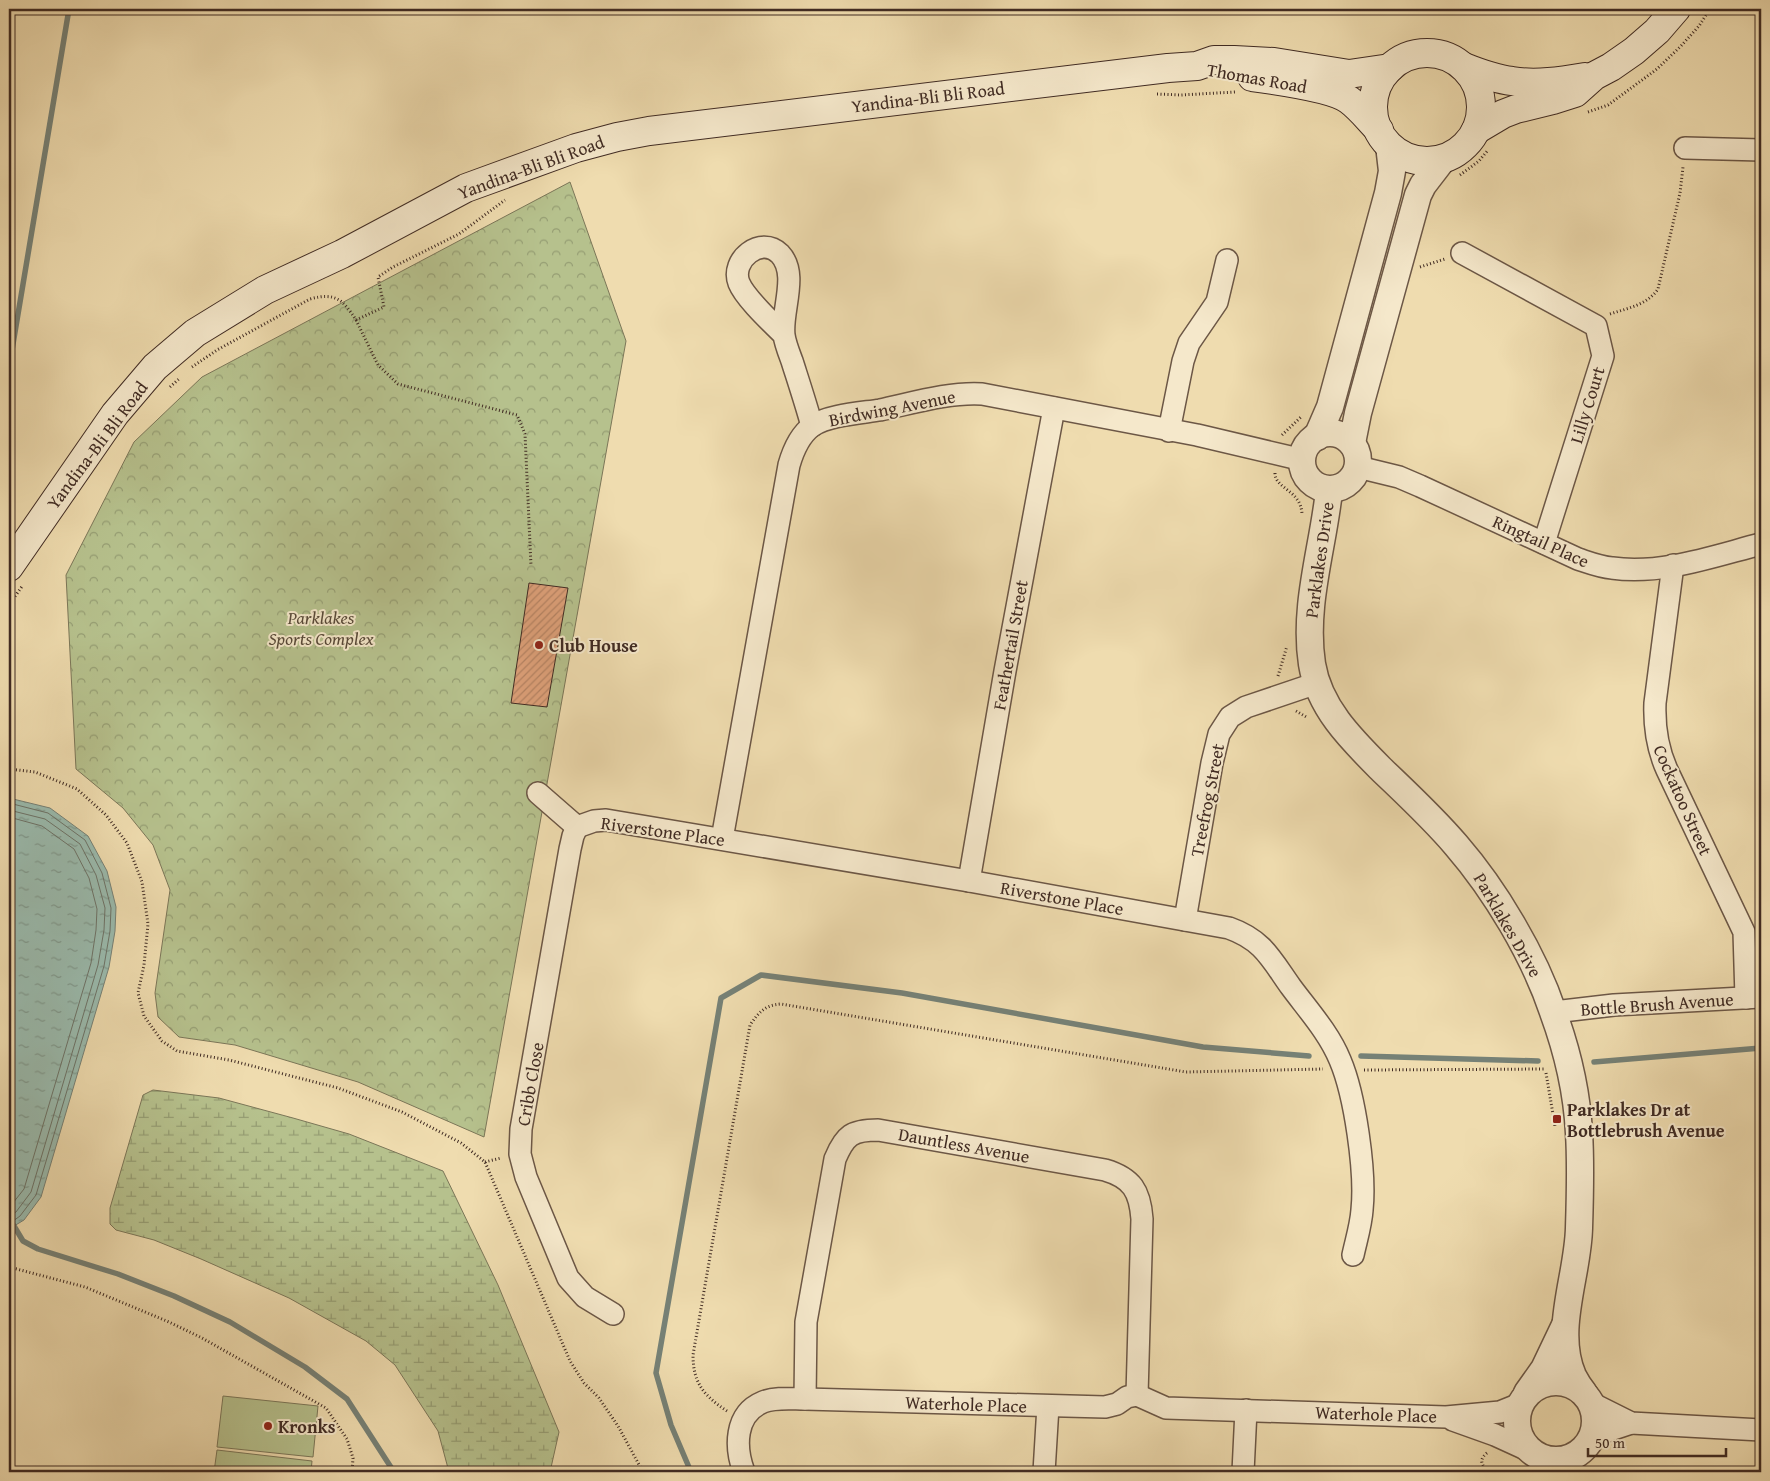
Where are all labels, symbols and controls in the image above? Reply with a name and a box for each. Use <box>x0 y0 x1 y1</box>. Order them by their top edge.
street label: Thomas Road <box>1205 56 1310 100</box>
street label: Yandina-Bli Bli Road <box>850 74 1006 120</box>
street label: Yandina-Bli Bli Road <box>454 128 608 206</box>
street label: Lilly Court <box>1562 363 1612 447</box>
street label: Yandina-Bli Bli Road <box>40 375 154 515</box>
street label: Birdwing Avenue <box>826 383 958 433</box>
street label: Parklakes Drive <box>1297 500 1341 620</box>
street label: Ringtail Place <box>1488 508 1594 574</box>
street label: Feathertail Street <box>985 577 1035 712</box>
park label: Parklakes Sports Complex <box>268 604 374 652</box>
place label: Club House <box>549 632 638 659</box>
marker: Club House <box>533 639 545 651</box>
street label: Cockatoo Street <box>1647 740 1720 860</box>
street label: Treefrog Street <box>1183 741 1231 859</box>
street label: Riverstone Place <box>599 809 727 853</box>
street label: Parklakes Drive <box>1467 868 1549 982</box>
street label: Riverstone Place <box>998 874 1126 922</box>
street label: Bottle Brush Avenue <box>1580 985 1734 1023</box>
street label: Cribb Close <box>509 1040 551 1128</box>
place label: Parklakes Dr at Bottlebrush Avenue <box>1567 1096 1725 1144</box>
marker: Parklakes Dr at Bottlebrush Avenue <box>1551 1113 1563 1125</box>
street label: Dauntless Avenue <box>896 1120 1032 1170</box>
street label: Waterhole Place <box>905 1388 1027 1420</box>
street label: Waterhole Place <box>1315 1398 1437 1430</box>
place label: Kronks <box>278 1413 336 1440</box>
marker: Kronks <box>262 1420 274 1432</box>
scale bar <box>1588 1426 1725 1458</box>
text: 50 m <box>1595 1432 1626 1453</box>

